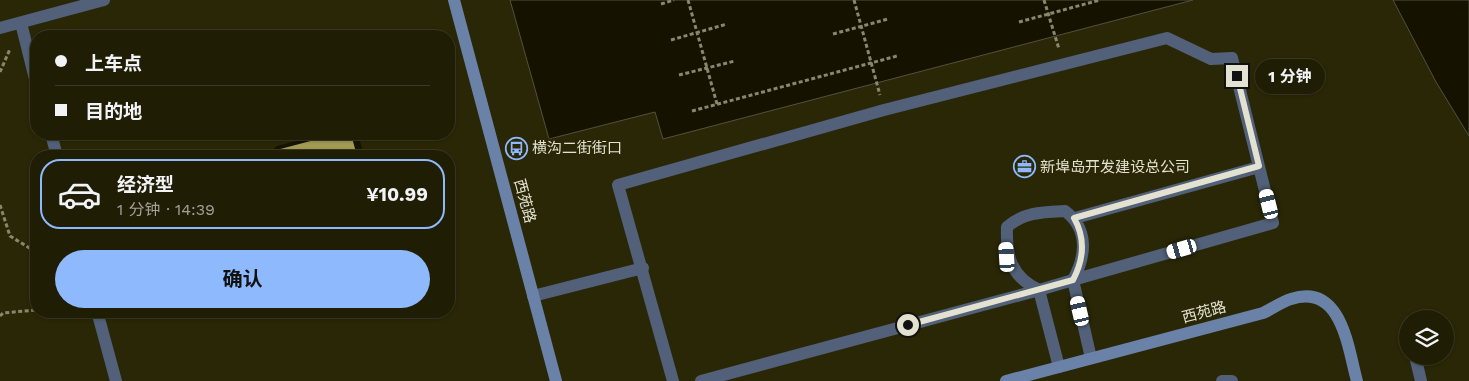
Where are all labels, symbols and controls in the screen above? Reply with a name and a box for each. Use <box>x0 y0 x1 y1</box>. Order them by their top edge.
text: 上车点 <box>85 52 142 75</box>
callout: 1 分钟 <box>1254 58 1324 94</box>
route end <box>1226 65 1248 87</box>
text: 1 分钟 <box>1268 67 1312 86</box>
text: 目的地 <box>85 100 142 123</box>
bus stop icon: 横沟二街街口 <box>504 136 528 160</box>
place label: 横沟二街街口 <box>532 139 622 157</box>
office icon: 新埠岛开发建设总公司 <box>1012 155 1036 179</box>
place label: 新埠岛开发建设总公司 <box>1040 158 1190 176</box>
icon: car <box>57 172 102 217</box>
text: 经济型 <box>117 173 174 196</box>
street label: 西苑路 <box>510 177 540 225</box>
text: ¥10.99 <box>366 183 428 206</box>
car <box>1258 188 1279 220</box>
text: 1 分钟 · 14:39 <box>117 200 215 219</box>
car <box>1165 238 1198 260</box>
car <box>998 242 1015 272</box>
button: 确认 <box>55 250 430 308</box>
car <box>1069 295 1090 327</box>
street label: 西苑路 <box>1180 297 1228 327</box>
map controls <box>1399 310 1454 365</box>
button: layers <box>1399 310 1454 365</box>
route start <box>897 314 919 336</box>

